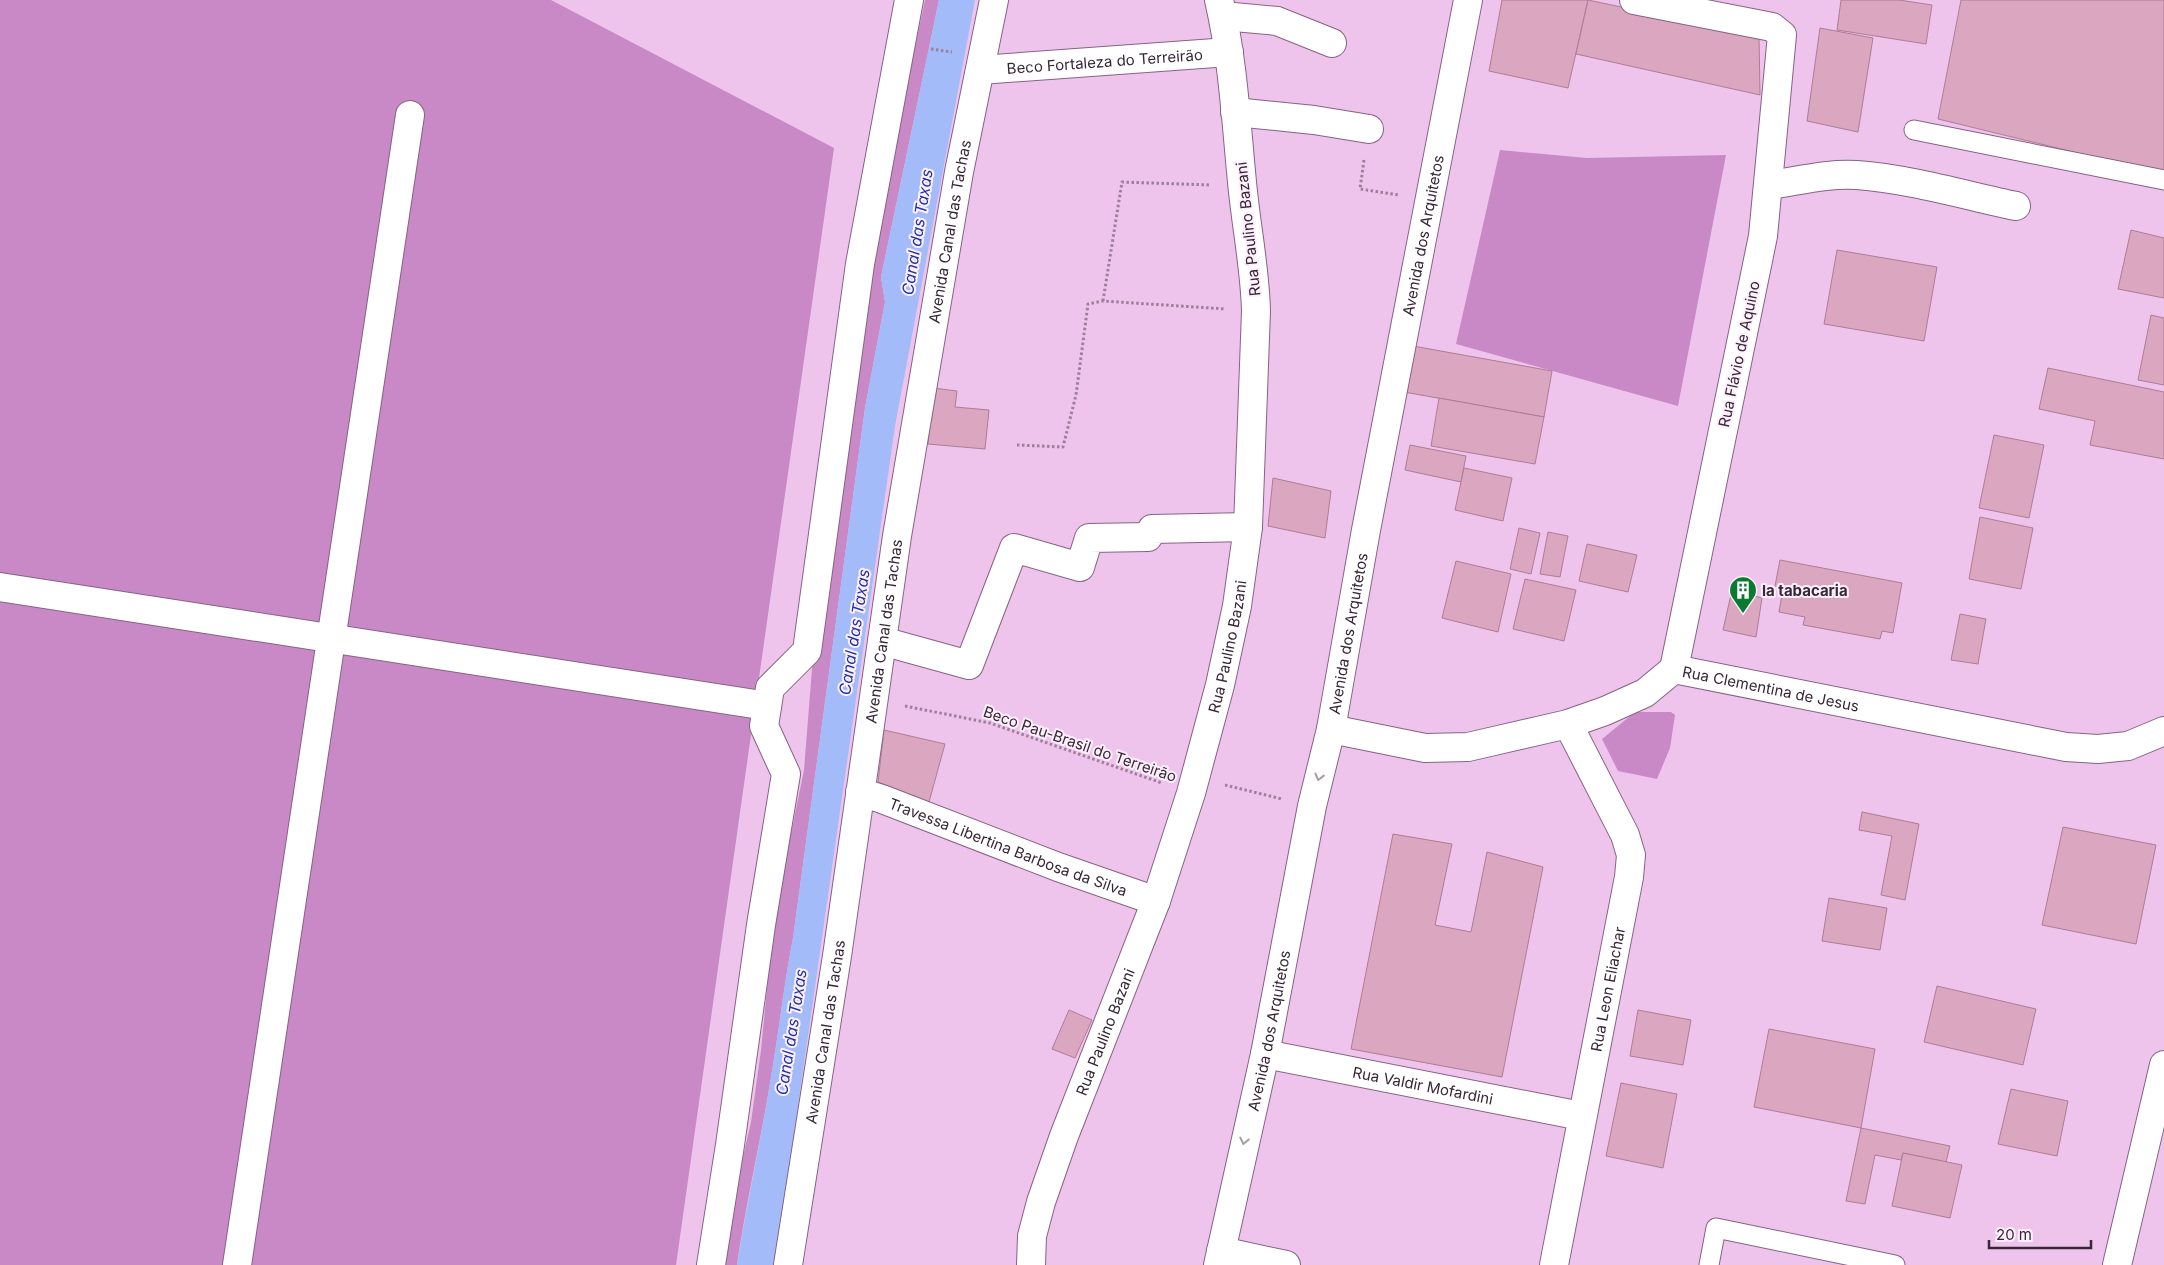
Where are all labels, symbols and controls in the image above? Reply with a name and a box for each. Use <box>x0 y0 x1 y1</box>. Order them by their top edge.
street label: Beco Fortaleza do Terreirão <box>1006 44 1203 78</box>
street label: Avenida Canal das Tachas <box>924 138 975 325</box>
street label: Avenida dos Arquitetos <box>1398 153 1448 317</box>
street label: Rua Paulino Bazani <box>1232 161 1264 297</box>
water label: Canal das Taxas <box>897 168 937 296</box>
street label: Rua Flávio de Aquino <box>1714 279 1764 429</box>
street label: Avenida Canal das Tachas <box>861 538 906 724</box>
street label: Avenida dos Arquitetos <box>1324 551 1371 716</box>
water label: Canal das Taxas <box>834 568 874 696</box>
building icon: la tabacaria <box>1728 575 1758 614</box>
street label: Rua Paulino Bazani <box>1203 579 1250 715</box>
place label: la tabacaria <box>1762 581 1848 600</box>
street label: Rua Clementina de Jesus <box>1681 661 1861 715</box>
street label: Beco Pau-Brasil do Terreirão <box>981 702 1179 786</box>
one-way arrow <box>1314 772 1325 781</box>
street label: Travessa Libertina Barbosa da Silva <box>887 793 1130 900</box>
street label: Rua Leon Eliachar <box>1586 925 1629 1053</box>
street label: Avenida Canal das Tachas <box>801 939 849 1125</box>
street label: Avenida dos Arquitetos <box>1243 948 1294 1113</box>
street label: Rua Paulino Bazani <box>1071 965 1138 1098</box>
water label: Canal das Taxas <box>771 968 811 1096</box>
street label: Rua Valdir Mofardini <box>1351 1062 1495 1108</box>
one-way arrow <box>1239 1137 1250 1146</box>
scale bar <box>1989 1218 2092 1250</box>
text: 20 m <box>1996 1225 2032 1244</box>

